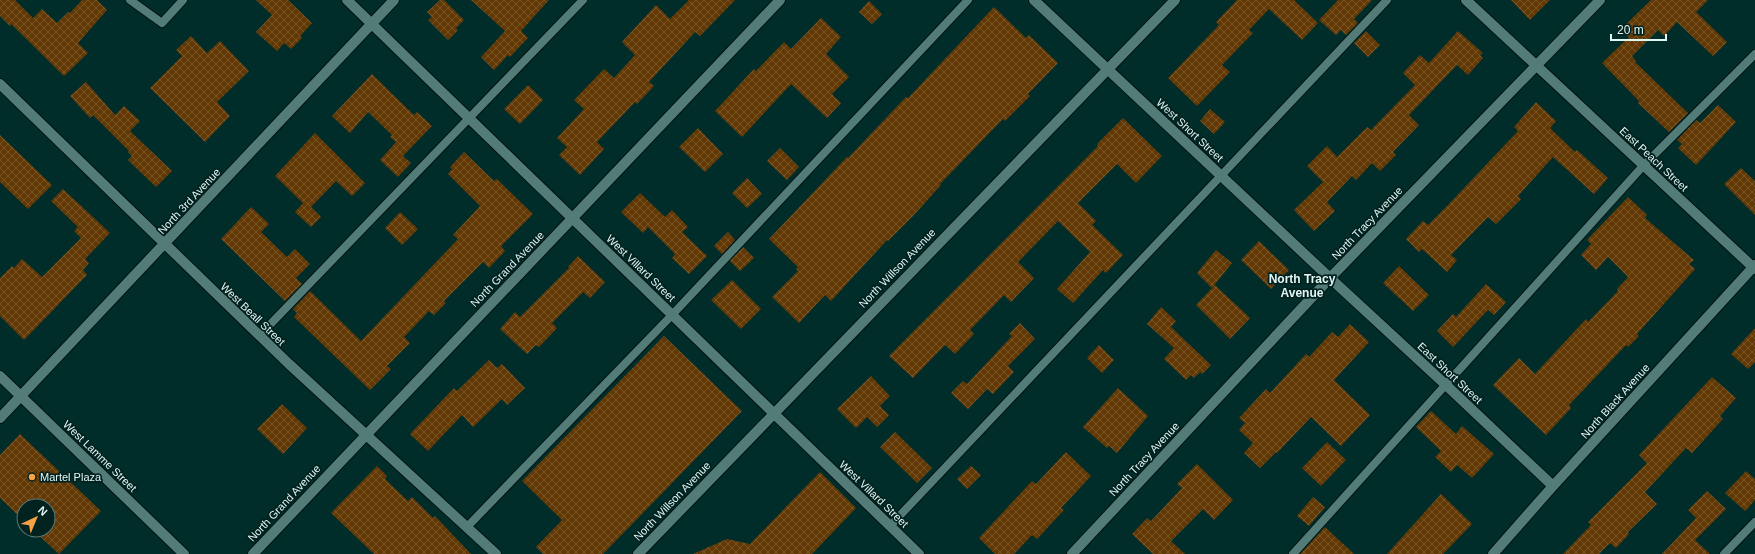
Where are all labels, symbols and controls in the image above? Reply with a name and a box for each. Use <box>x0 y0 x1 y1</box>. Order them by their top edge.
scale bar <box>1611 16 1666 42</box>
text: 20 m <box>1617 23 1644 37</box>
street label: West Short Street <box>1154 96 1226 164</box>
street label: East Peach Street <box>1617 124 1691 194</box>
street label: North 3rd Avenue <box>155 166 223 236</box>
street label: North Tracy Avenue <box>1329 184 1405 262</box>
street label: North Willson Avenue <box>856 226 938 310</box>
street label: North Grand Avenue <box>468 229 546 309</box>
street label: West Villard Street <box>604 232 678 304</box>
district label: North Tracy Avenue <box>1269 272 1336 300</box>
street label: West Beall Street <box>218 280 288 348</box>
street label: East Short Street <box>1415 340 1485 406</box>
street label: North Black Avenue <box>1578 361 1652 441</box>
street label: West Lamme Street <box>61 418 139 494</box>
street label: North Tracy Avenue <box>1107 420 1181 498</box>
street label: West Villard Street <box>837 458 911 530</box>
street label: North Willson Avenue <box>631 459 713 543</box>
street label: North Grand Avenue <box>245 462 323 544</box>
place label: Martel Plaza <box>40 471 102 483</box>
marker: Martel Plaza <box>27 472 37 482</box>
north arrow <box>16 498 56 538</box>
text: N <box>36 504 50 518</box>

